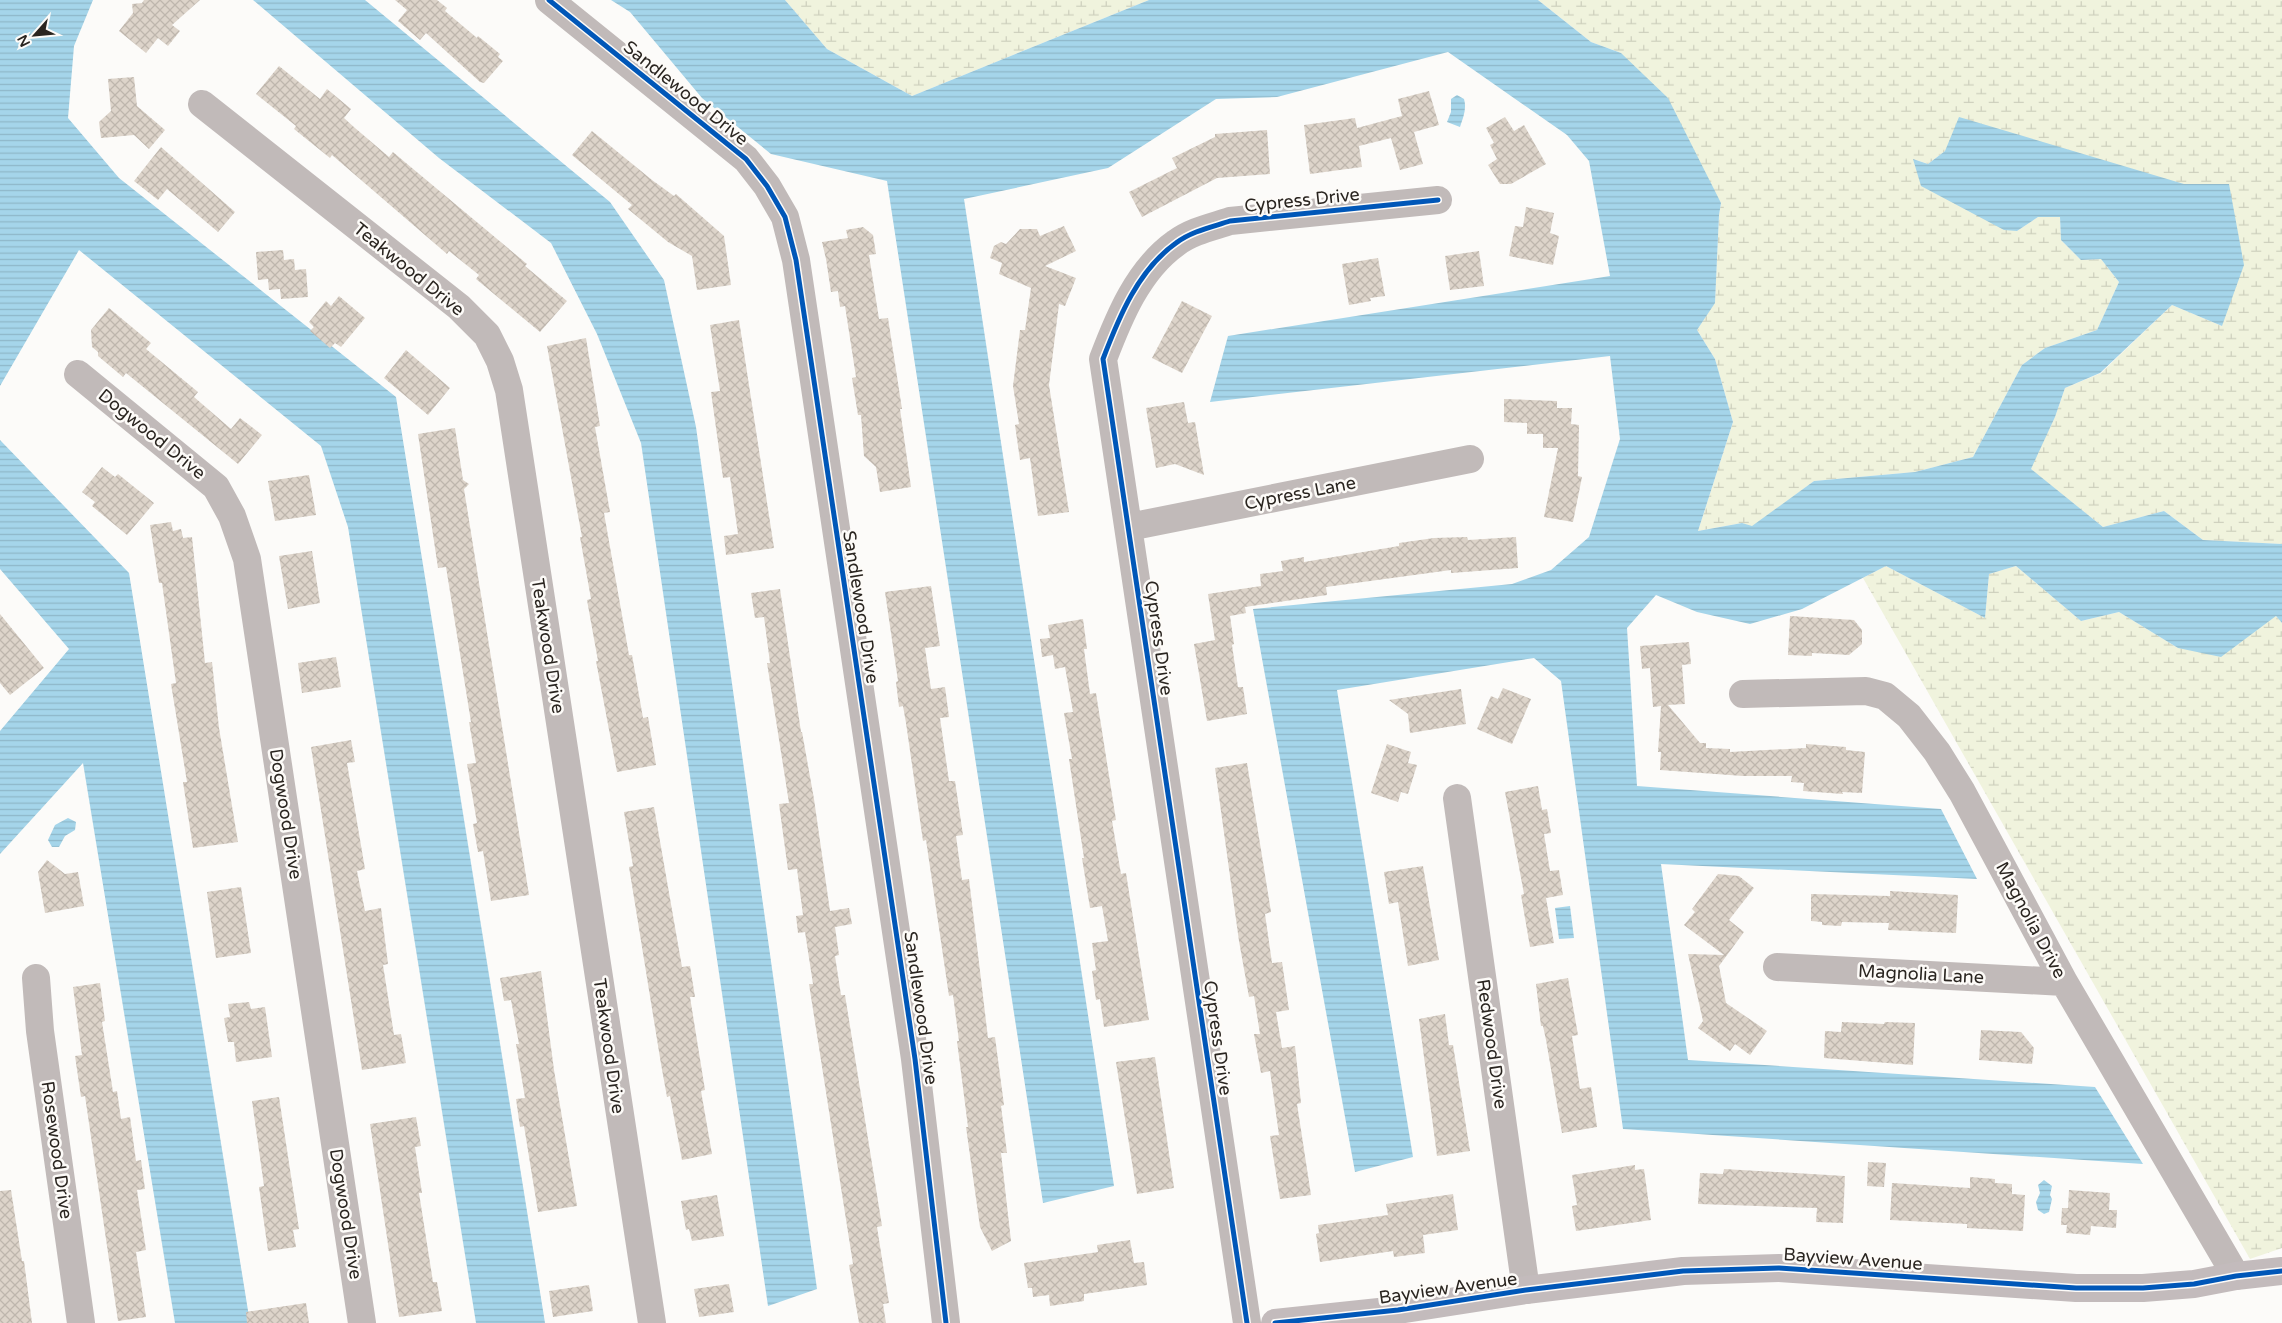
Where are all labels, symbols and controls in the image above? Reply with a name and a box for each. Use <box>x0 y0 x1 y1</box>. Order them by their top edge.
north arrow <box>10 10 60 60</box>
text: N <box>14 32 34 50</box>
street label: Sandlewood Drive <box>619 36 753 150</box>
street label: Cypress Drive <box>1243 183 1361 217</box>
street label: Teakwood Drive <box>349 218 469 320</box>
street label: Dogwood Drive <box>94 384 210 484</box>
street label: Cypress Lane <box>1242 471 1358 515</box>
street label: Sandlewood Drive <box>838 529 884 685</box>
street label: Teakwood Drive <box>526 577 570 715</box>
street label: Cypress Drive <box>1140 579 1178 697</box>
street label: Dogwood Drive <box>265 747 307 881</box>
street label: Magnolia Drive <box>1991 858 2071 982</box>
street label: Sandlewood Drive <box>899 930 943 1086</box>
street label: Magnolia Lane <box>1857 960 1985 988</box>
street label: Teakwood Drive <box>589 977 629 1115</box>
street label: Redwood Drive <box>1472 978 1512 1110</box>
street label: Cypress Drive <box>1199 979 1237 1097</box>
street label: Rosewood Drive <box>36 1080 78 1220</box>
street label: Dogwood Drive <box>325 1147 367 1281</box>
street label: Bayview Avenue <box>1783 1243 1923 1275</box>
street label: Bayview Avenue <box>1377 1267 1519 1309</box>

